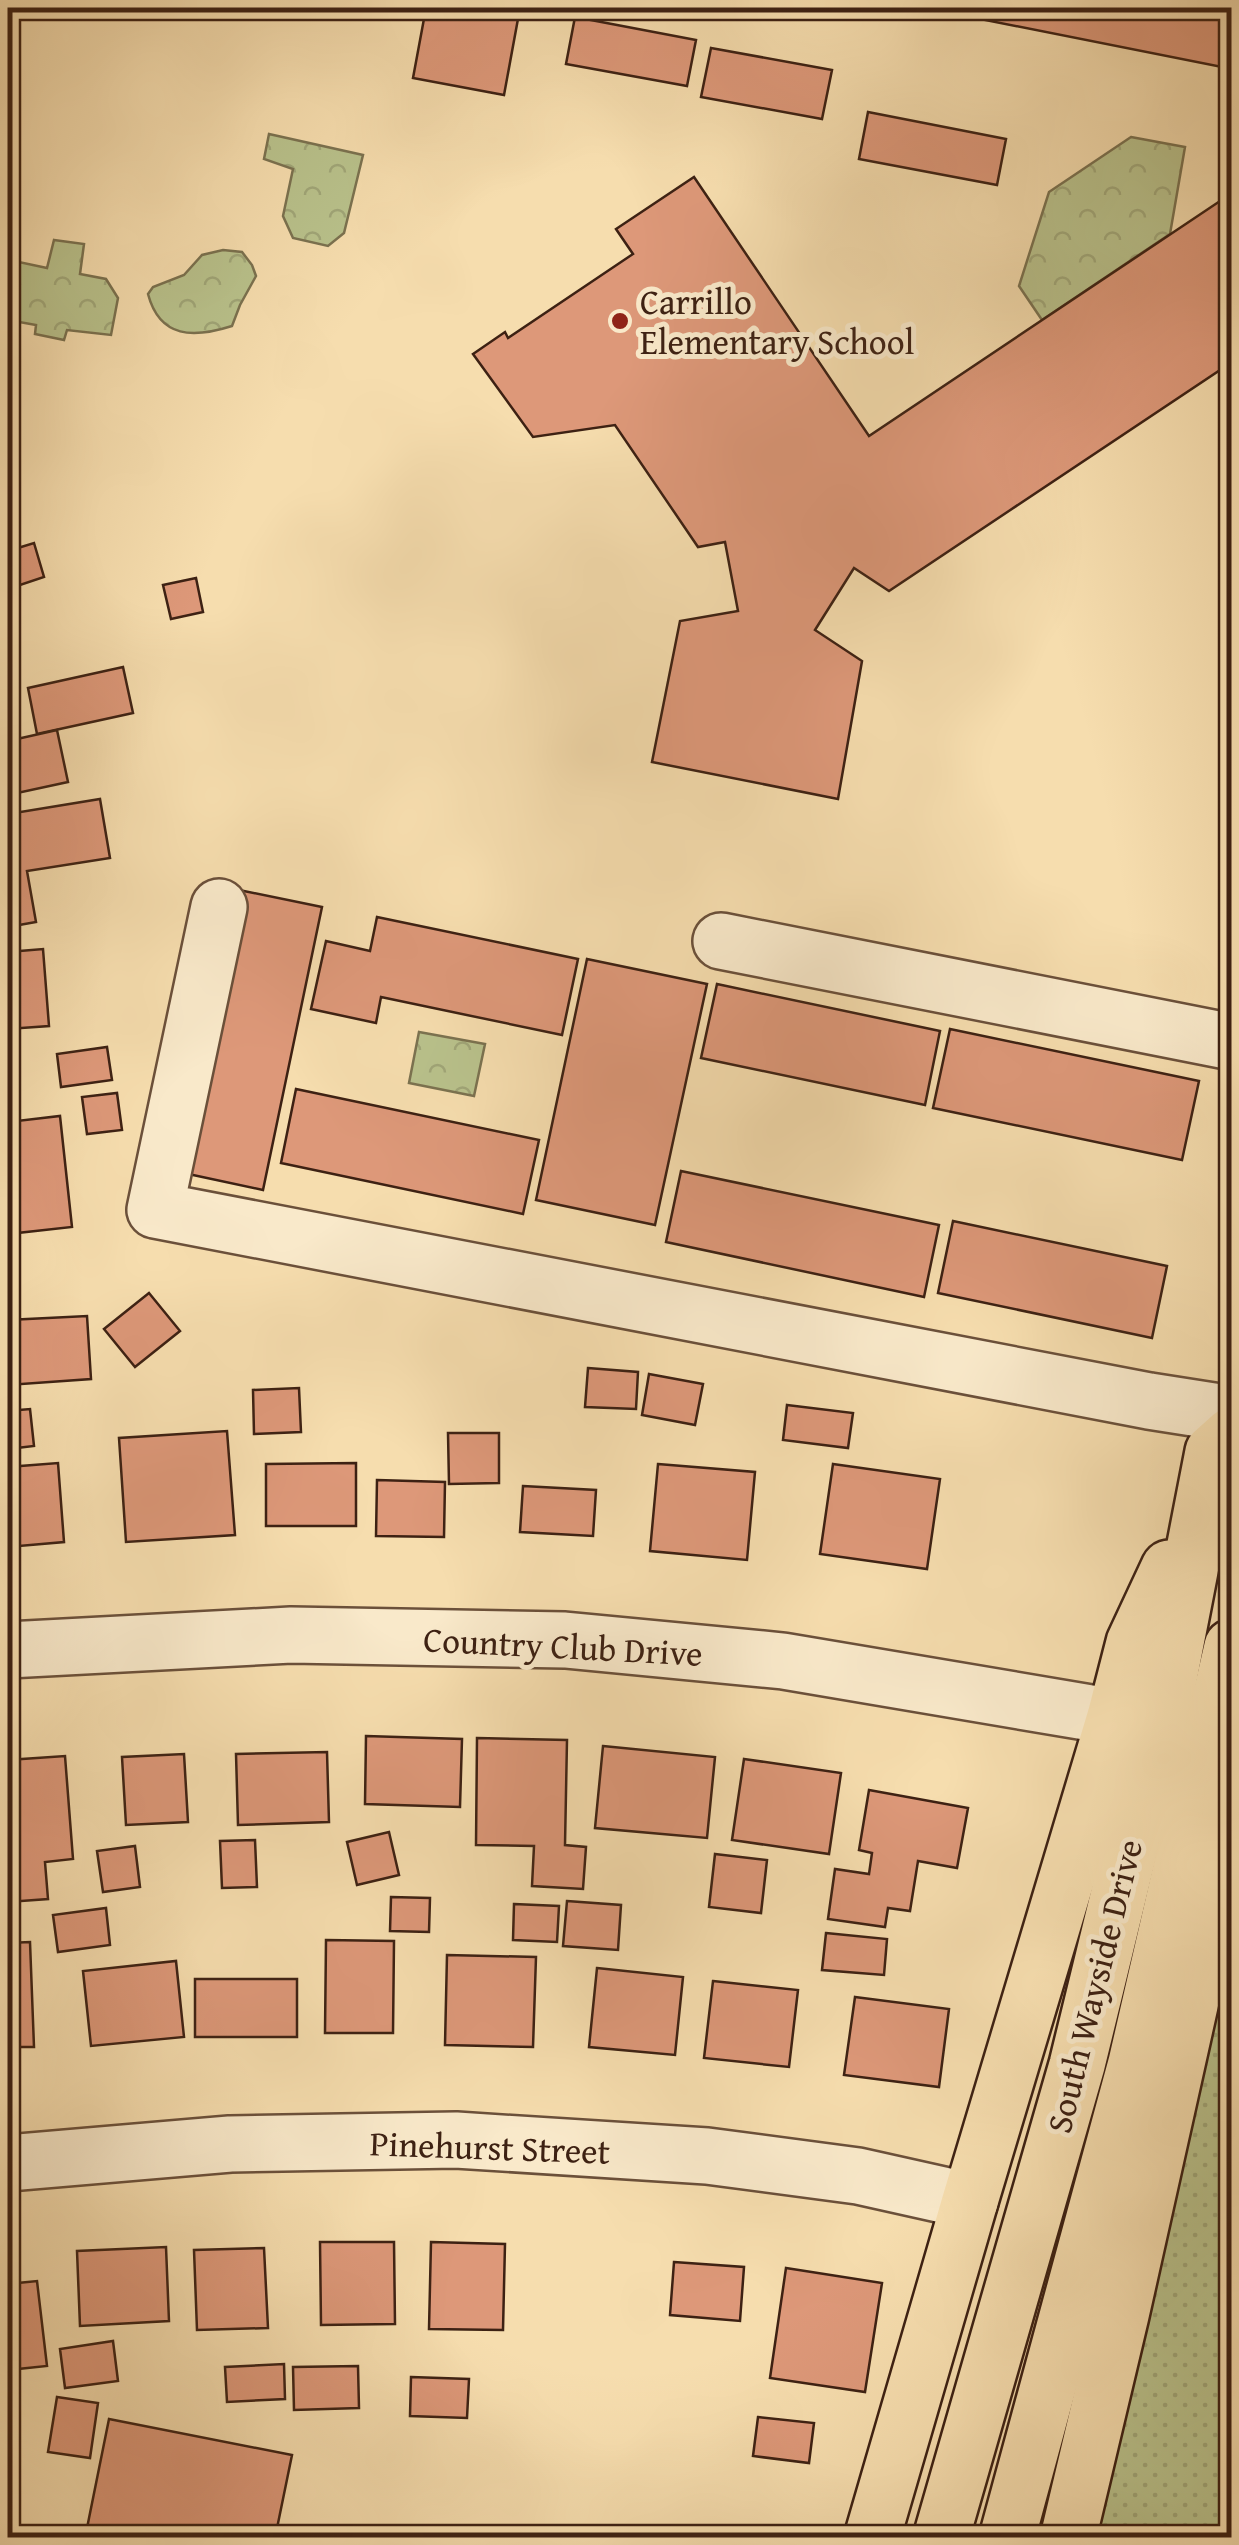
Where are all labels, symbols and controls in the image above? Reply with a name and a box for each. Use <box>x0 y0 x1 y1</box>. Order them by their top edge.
place label: Carrillo Elementary School <box>640 276 915 367</box>
marker: Carrillo Elementary School <box>609 310 631 332</box>
street label: Country Club Drive <box>422 1613 704 1679</box>
street label: South Wayside Drive <box>1033 1834 1155 2138</box>
street label: Pinehurst Street <box>369 2117 611 2177</box>

